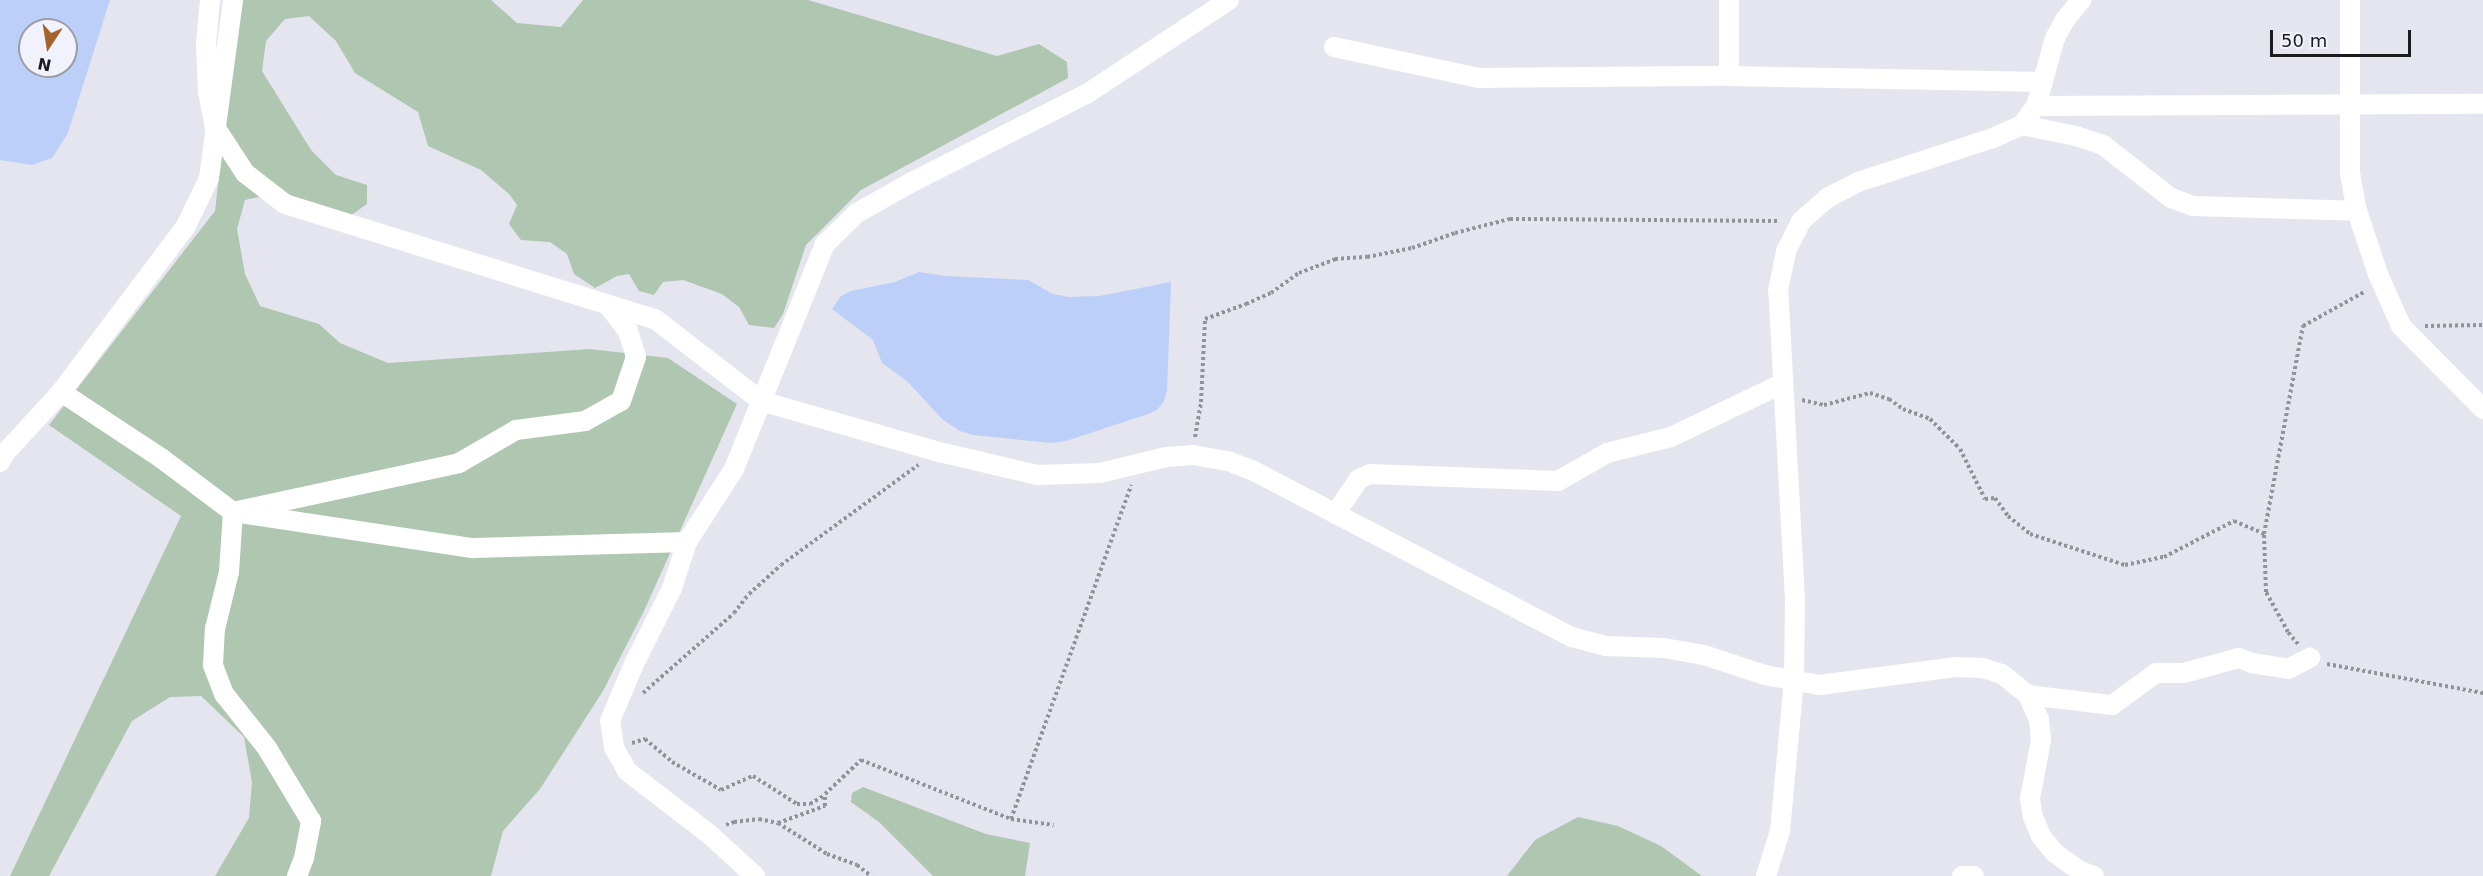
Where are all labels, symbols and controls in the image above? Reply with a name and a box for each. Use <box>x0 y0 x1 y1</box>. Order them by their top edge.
north arrow <box>18 18 78 78</box>
scale bar <box>2273 18 2414 56</box>
text: 50 m <box>2281 30 2327 51</box>
text: N <box>36 53 53 75</box>

